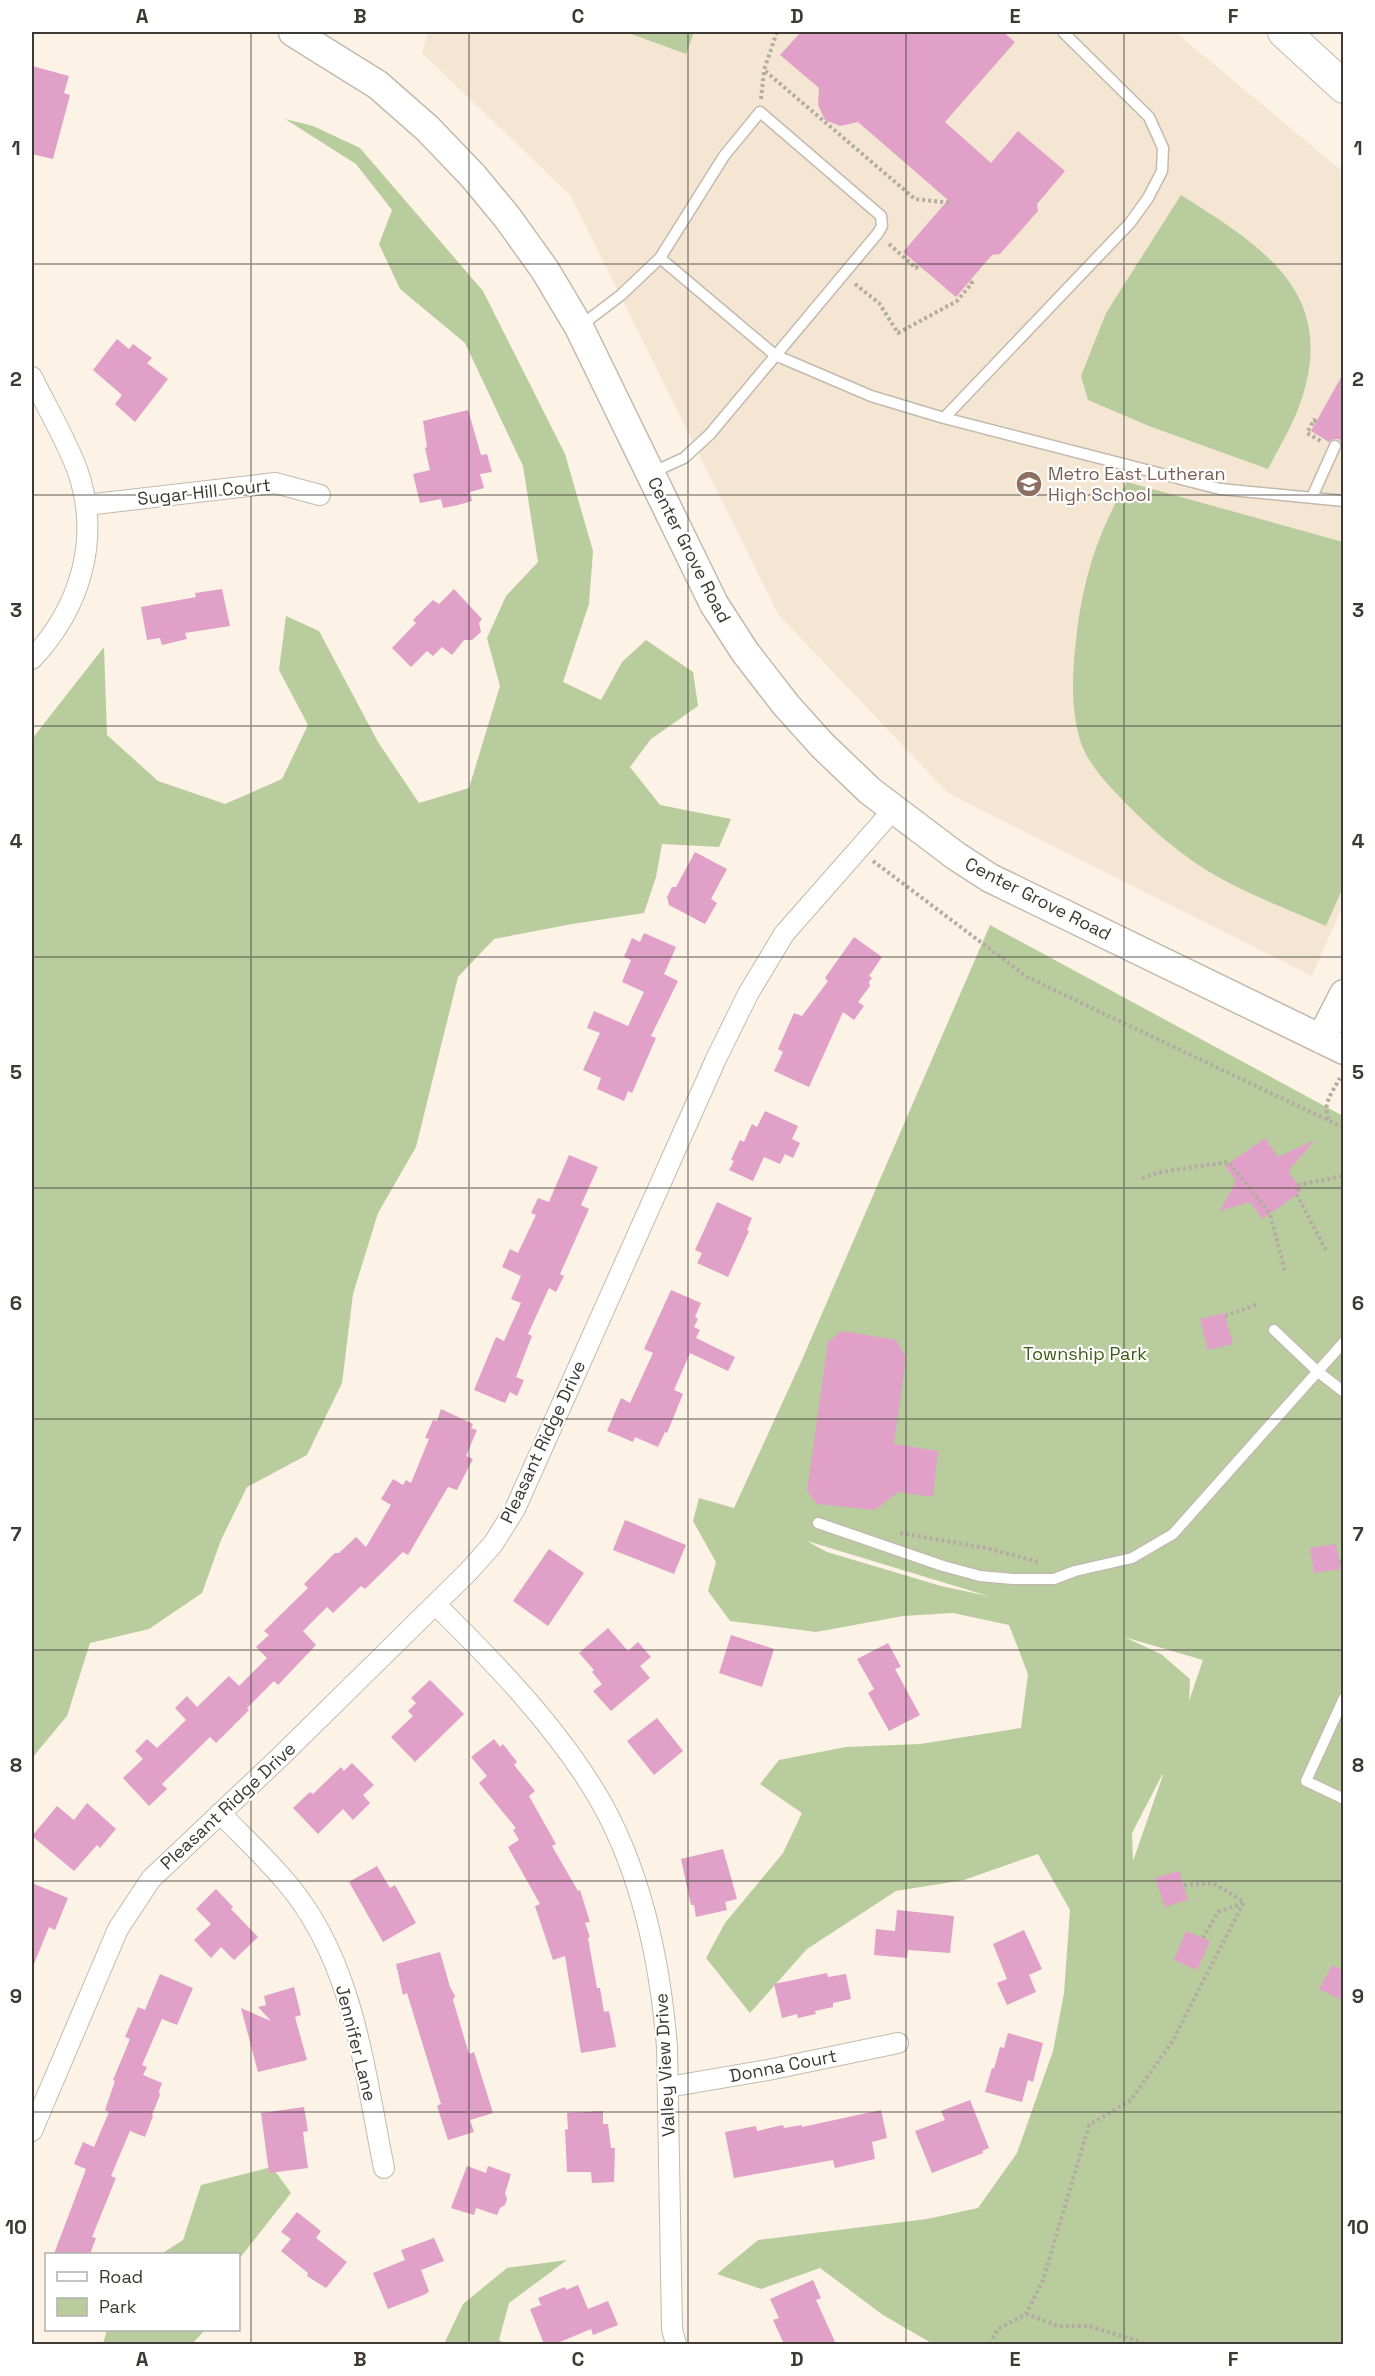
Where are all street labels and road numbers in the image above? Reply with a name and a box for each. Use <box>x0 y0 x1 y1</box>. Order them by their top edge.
street label: Sugar Hill Court <box>136 473 272 510</box>
street label: Center Grove Road <box>643 473 736 627</box>
street label: Center Grove Road <box>961 852 1115 945</box>
street label: Pleasant Ridge Drive <box>495 1357 590 1527</box>
street label: Pleasant Ridge Drive <box>155 1737 300 1874</box>
street label: Jennifer Lane <box>331 1982 382 2103</box>
street label: Valley View Drive <box>649 1993 680 2137</box>
street label: Donna Court <box>727 2044 839 2087</box>

